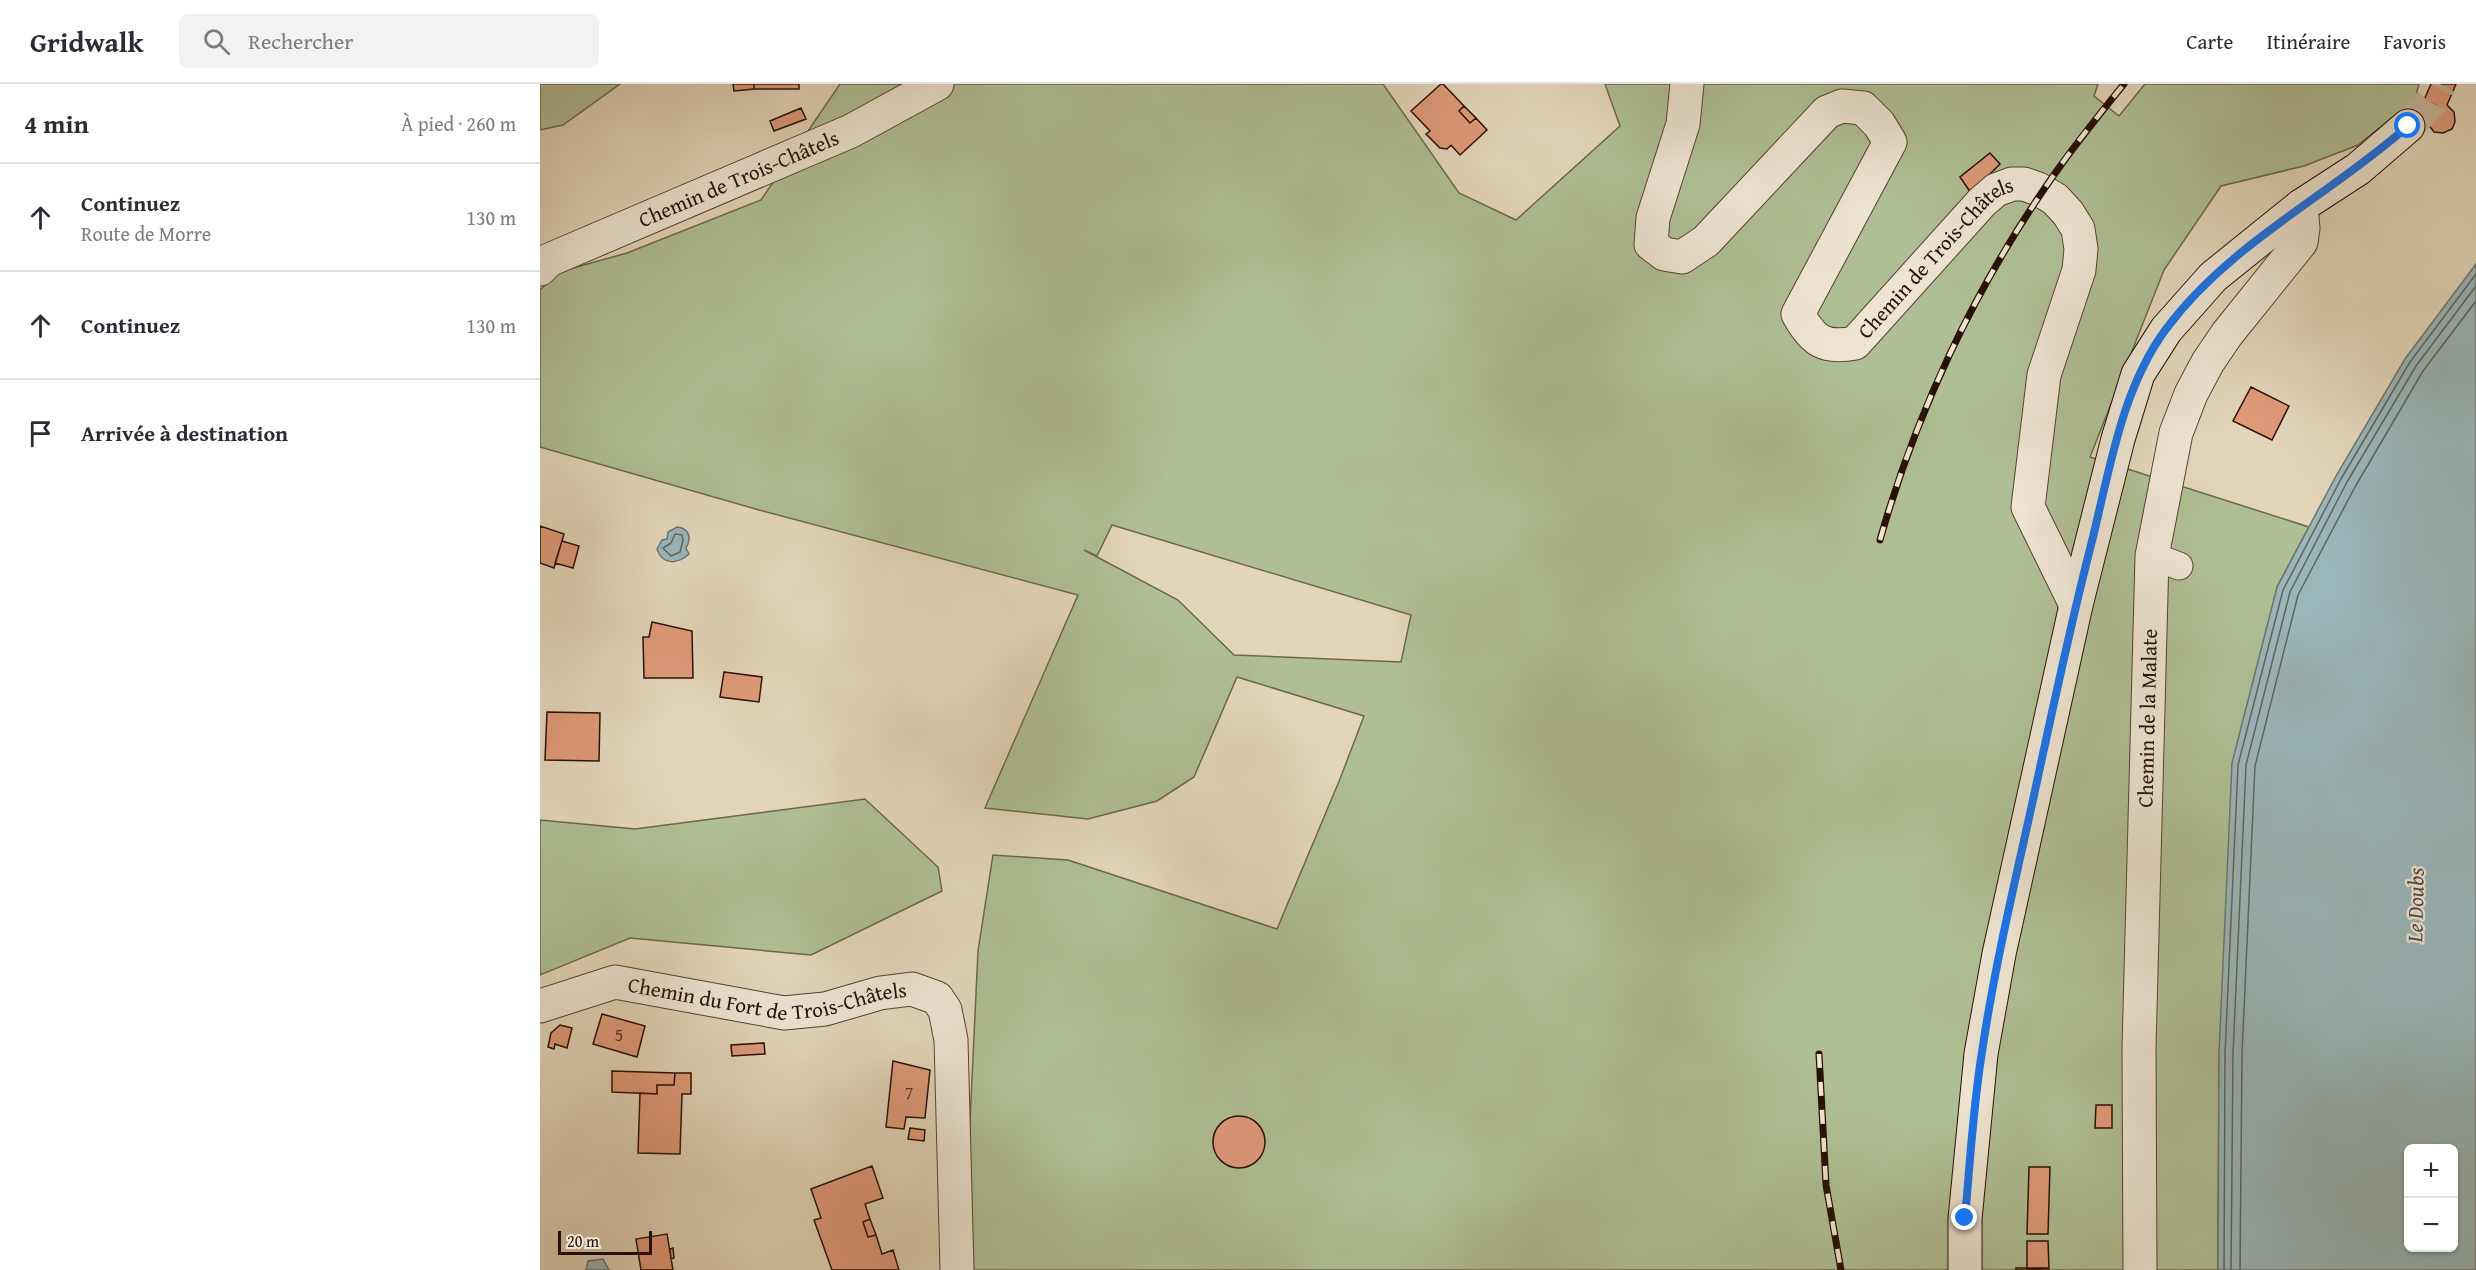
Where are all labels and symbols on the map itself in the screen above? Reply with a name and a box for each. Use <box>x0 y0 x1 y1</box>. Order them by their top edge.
route start <box>2394 112 2420 138</box>
street label: Chemin de Trois-Châtels <box>633 122 844 235</box>
street label: Chemin de Trois-Châtels <box>1850 169 2018 345</box>
street label: Chemin de la Malate <box>2129 628 2165 808</box>
water label: Le Doubs <box>2398 867 2432 944</box>
street label: Chemin du Fort de Trois-Châtels <box>626 969 908 1028</box>
house number: 5 <box>615 1021 623 1048</box>
house number: 7 <box>905 1079 913 1106</box>
route end <box>1951 1204 1977 1230</box>
scale bar <box>558 1228 652 1256</box>

